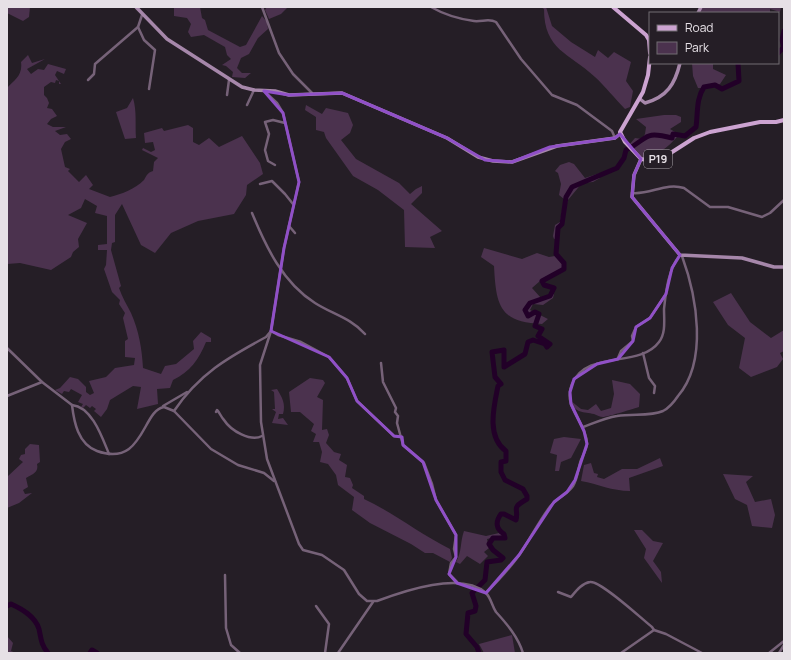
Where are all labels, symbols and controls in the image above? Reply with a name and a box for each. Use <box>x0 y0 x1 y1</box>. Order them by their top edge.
legend <box>649 12 779 64</box>
text: Road <box>685 19 713 36</box>
text: Park <box>685 39 710 56</box>
road number: P19 <box>644 150 672 168</box>

